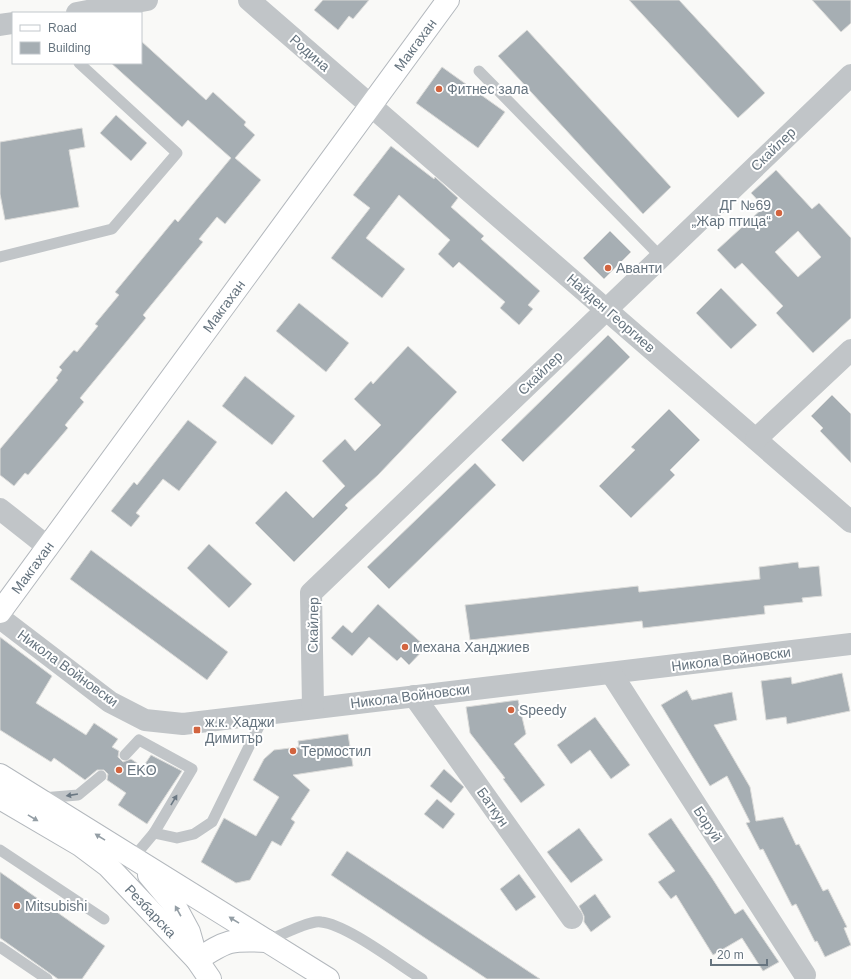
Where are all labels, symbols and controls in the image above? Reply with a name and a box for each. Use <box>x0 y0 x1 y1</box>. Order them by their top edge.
legend <box>12 12 142 64</box>
street label: Макгахан <box>391 16 440 74</box>
text: Road <box>48 21 77 35</box>
street label: Родина <box>287 31 333 75</box>
text: Building <box>48 41 91 55</box>
place label: Фитнес зала <box>447 81 529 97</box>
marker: Фитнес зала <box>434 84 444 94</box>
street label: Скайлер <box>747 124 799 174</box>
place label: ДГ №69 „Жар птица“ <box>692 197 771 229</box>
marker: ДГ №69 „Жар птица“ <box>774 208 784 218</box>
place label: Аванти <box>616 260 662 276</box>
marker: Аванти <box>603 263 613 273</box>
street label: Найден Георгиев <box>564 270 658 356</box>
street label: Макгахан <box>199 277 248 335</box>
street label: Скайлер <box>514 348 566 398</box>
street label: Макгахан <box>8 538 57 597</box>
street label: Скайлер <box>305 597 321 653</box>
street label: Никола Войновски <box>15 626 121 710</box>
place label: механа Ханджиев <box>413 639 530 655</box>
marker: механа Ханджиев <box>400 642 410 652</box>
street label: Никола Войновски <box>670 644 792 674</box>
street label: Никола Войновски <box>349 681 471 711</box>
place label: Speedy <box>519 702 566 718</box>
marker: Speedy <box>506 705 516 715</box>
place label: ж.к. Хаджи Димитър <box>205 714 275 746</box>
marker: ж.к. Хаджи Димитър <box>192 725 202 735</box>
place label: Термостил <box>301 743 371 759</box>
marker: Термостил <box>288 746 298 756</box>
place label: EKO <box>127 762 157 778</box>
marker: EKO <box>114 765 124 775</box>
street label: Баткун <box>474 784 512 830</box>
one-way arrow <box>66 792 78 798</box>
one-way arrow <box>170 794 177 806</box>
street label: Боруй <box>691 803 725 845</box>
one-way arrow <box>27 814 39 821</box>
one-way arrow <box>94 834 106 841</box>
street label: Резбарска <box>122 881 180 941</box>
place label: Mitsubishi <box>25 898 87 914</box>
marker: Mitsubishi <box>12 901 22 911</box>
one-way arrow <box>174 905 181 917</box>
one-way arrow <box>228 917 240 924</box>
scale bar <box>711 941 767 967</box>
text: 20 m <box>717 948 744 962</box>

